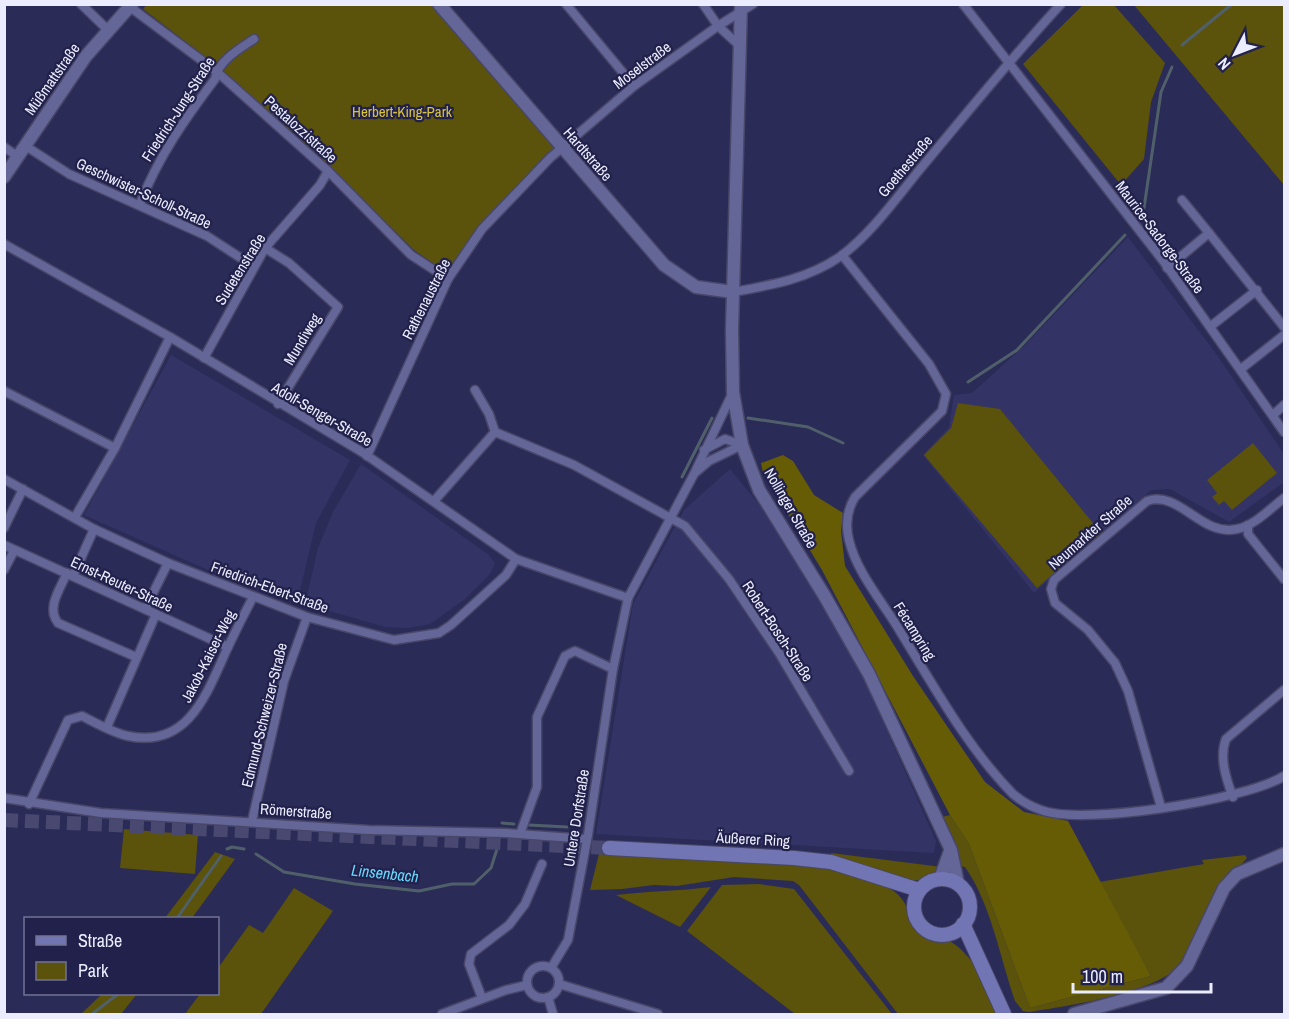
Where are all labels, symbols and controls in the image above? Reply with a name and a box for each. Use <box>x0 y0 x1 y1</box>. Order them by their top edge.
north arrow <box>1205 24 1265 84</box>
street label: Moselstraße <box>609 36 675 94</box>
street label: Müßmattstraße <box>19 39 85 119</box>
street label: Friedrich-Jung-Straße <box>136 52 220 165</box>
text: N <box>1213 53 1235 75</box>
street label: Pestalozzistraße <box>260 91 342 168</box>
park label: Herbert-King-Park <box>352 101 453 122</box>
street label: Hardtstraße <box>559 123 617 186</box>
street label: Goethestraße <box>873 130 937 202</box>
street label: Geschwister-Scholl-Straße <box>73 152 215 234</box>
street label: Maurice-Sadorge-Straße <box>1111 176 1209 298</box>
street label: Sudetenstraße <box>210 229 270 309</box>
street label: Rathenaustraße <box>397 255 455 343</box>
street label: Mundiweg <box>278 309 326 369</box>
street label: Adolf-Senger-Straße <box>267 376 376 451</box>
street label: Nollinger Straße <box>760 464 823 552</box>
street label: Neumarkter Straße <box>1044 490 1136 574</box>
street label: Ernst-Reuter-Straße <box>67 551 177 617</box>
street label: Friedrich-Ebert-Straße <box>208 556 332 618</box>
street label: Robert-Bosch-Straße <box>738 577 819 686</box>
street label: Fécampring <box>889 598 941 664</box>
street label: Jakob-Kaiser-Weg <box>176 606 240 706</box>
street label: Edmund-Schweizer-Straße <box>236 640 292 790</box>
street label: Untere Dorfstraße <box>558 768 594 868</box>
street label: Römerstraße <box>259 798 333 824</box>
street label: Äußerer Ring <box>715 827 791 851</box>
water label: Linsenbach <box>350 859 420 887</box>
legend <box>24 917 219 995</box>
text: Straße <box>78 928 122 953</box>
scale bar <box>1073 956 1211 994</box>
text: Park <box>78 958 109 983</box>
text: 100 m <box>1082 964 1123 989</box>

